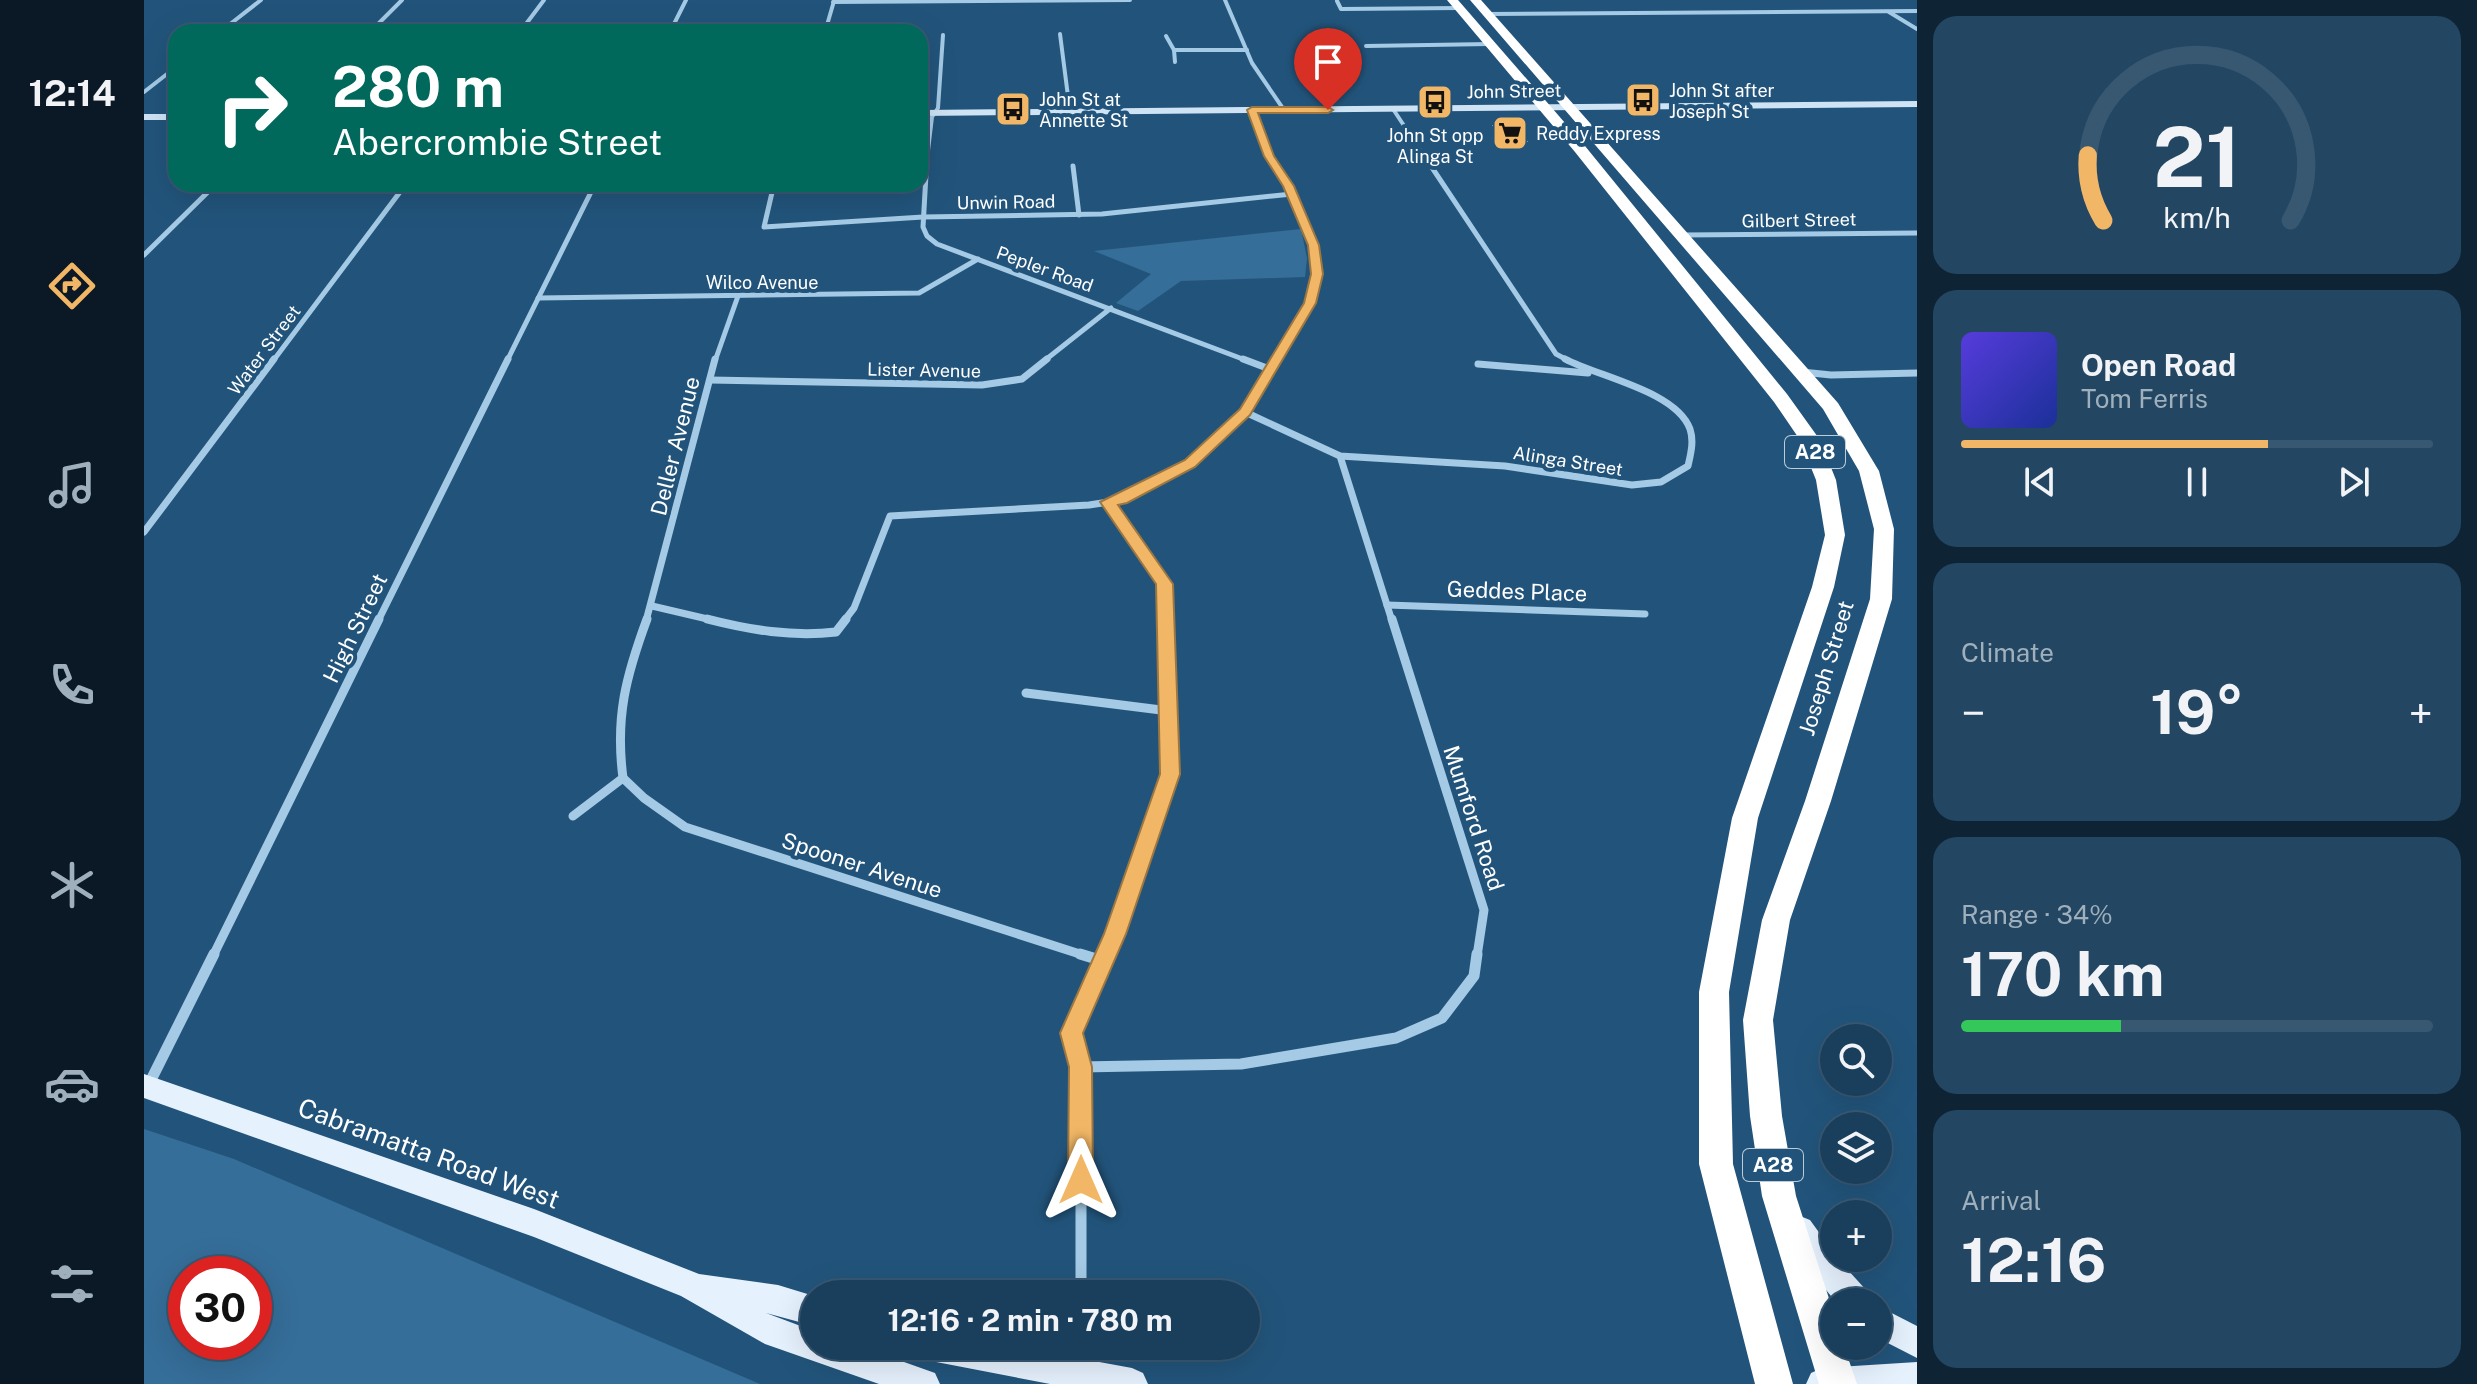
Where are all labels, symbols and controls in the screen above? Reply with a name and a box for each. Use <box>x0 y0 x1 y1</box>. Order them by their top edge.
pin <box>1294 28 1362 110</box>
icon: arrive <box>1306 40 1350 84</box>
text: 280 m <box>332 54 504 120</box>
icon: right <box>200 56 304 160</box>
text: 12:14 <box>29 72 116 114</box>
street label: John Street <box>1466 80 1562 102</box>
place label: John St after Joseph St <box>1669 80 1775 122</box>
bus stop icon: John St after Joseph St <box>1624 81 1662 119</box>
bus stop icon: John St opp Alinga St <box>1416 83 1454 121</box>
place label: John St at Annette St <box>1039 89 1128 131</box>
bus stop icon: John St at Annette St <box>994 90 1032 128</box>
text: 21 <box>2153 107 2241 205</box>
supermarket icon: Reddy Express <box>1491 114 1529 152</box>
text: Abercrombie Street <box>332 121 662 163</box>
place label: Reddy Express <box>1536 123 1661 144</box>
place label: John St opp Alinga St <box>1387 125 1483 167</box>
street label: Unwin Road <box>956 191 1056 213</box>
text: km/h <box>2163 201 2231 234</box>
street label: Gilbert Street <box>1741 208 1857 232</box>
street label: Pepler Road <box>994 242 1096 296</box>
icon: directions <box>44 258 100 314</box>
street label: Wilco Avenue <box>706 272 818 293</box>
street label: Water Street <box>223 301 305 399</box>
text: Open Road <box>2081 347 2236 383</box>
street label: Lister Avenue <box>867 359 981 381</box>
street label: Deller Avenue <box>645 374 705 518</box>
text: Tom Ferris <box>2081 383 2208 414</box>
road number: A28 <box>1785 436 1845 468</box>
street label: Alinga Street <box>1512 442 1624 480</box>
icon: music <box>44 457 100 513</box>
icon: previous <box>2018 460 2062 504</box>
icon: pause <box>2175 460 2219 504</box>
icon: next <box>2332 460 2376 504</box>
street label: High Street <box>317 569 393 687</box>
street label: Geddes Place <box>1446 576 1588 606</box>
street label: Joseph Street <box>1793 597 1859 739</box>
text: Climate <box>1961 637 2054 668</box>
icon: phone <box>44 657 100 713</box>
text: 19° <box>2150 677 2244 748</box>
text: − <box>1961 687 1985 739</box>
text: + <box>2409 687 2433 739</box>
street label: Mumford Road <box>1438 742 1510 894</box>
street label: Spooner Avenue <box>778 827 946 903</box>
icon: climate <box>44 857 100 913</box>
text: Range · 34% <box>1961 899 2113 930</box>
text: 170 km <box>1961 939 2164 1010</box>
map controls <box>1820 1024 1892 1360</box>
button: search <box>1820 1024 1892 1096</box>
icon: car <box>44 1056 100 1112</box>
street label: Cabramatta Road West <box>294 1091 564 1215</box>
button: layers <box>1820 1112 1892 1184</box>
position arrow <box>1039 1138 1123 1222</box>
road number: A28 <box>1743 1149 1803 1181</box>
text: Arrival <box>1961 1185 2041 1216</box>
button: + <box>1820 1200 1892 1272</box>
text: 12:16 <box>1961 1225 2106 1296</box>
icon: filters <box>44 1256 100 1312</box>
speed limit sign: 30 <box>168 1256 272 1360</box>
button: − <box>1820 1288 1892 1360</box>
text: 12:16 · 2 min · 780 m <box>887 1302 1173 1338</box>

